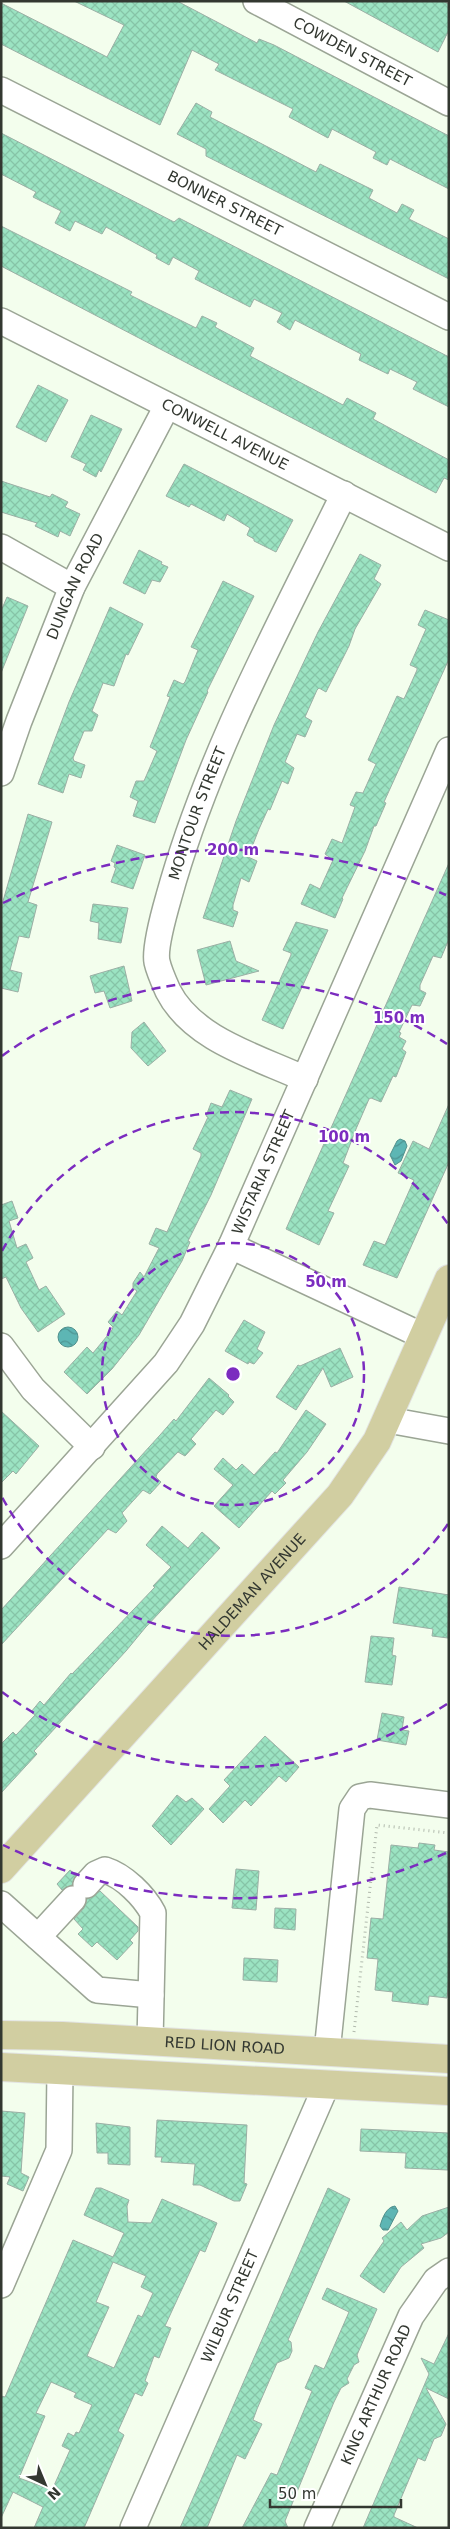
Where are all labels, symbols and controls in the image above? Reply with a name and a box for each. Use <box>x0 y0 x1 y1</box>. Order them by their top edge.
street label: COWDEN STREET <box>290 13 415 91</box>
street label: BONNER STREET <box>165 167 286 240</box>
street label: CONWELL AVENUE <box>158 395 291 474</box>
street label: DUNGAN ROAD <box>43 530 108 642</box>
street label: MONTOUR STREET <box>165 743 230 882</box>
text: 200 m <box>207 841 259 859</box>
text: 150 m <box>373 1009 425 1027</box>
street label: WISTARIA STREET <box>228 1106 299 1237</box>
text: 100 m <box>318 1128 370 1146</box>
text: 50 m <box>305 1273 347 1291</box>
centre of rings <box>224 1365 242 1383</box>
street label: HALDEMAN AVENUE <box>195 1530 310 1654</box>
street label: RED LION ROAD <box>164 2033 285 2058</box>
street label: WILBUR STREET <box>197 2246 263 2365</box>
street label: KING ARTHUR ROAD <box>337 2321 415 2468</box>
north arrow <box>20 2459 70 2509</box>
scale bar <box>270 2476 401 2508</box>
text: N <box>44 2484 64 2503</box>
text: 50 m <box>278 2485 316 2503</box>

